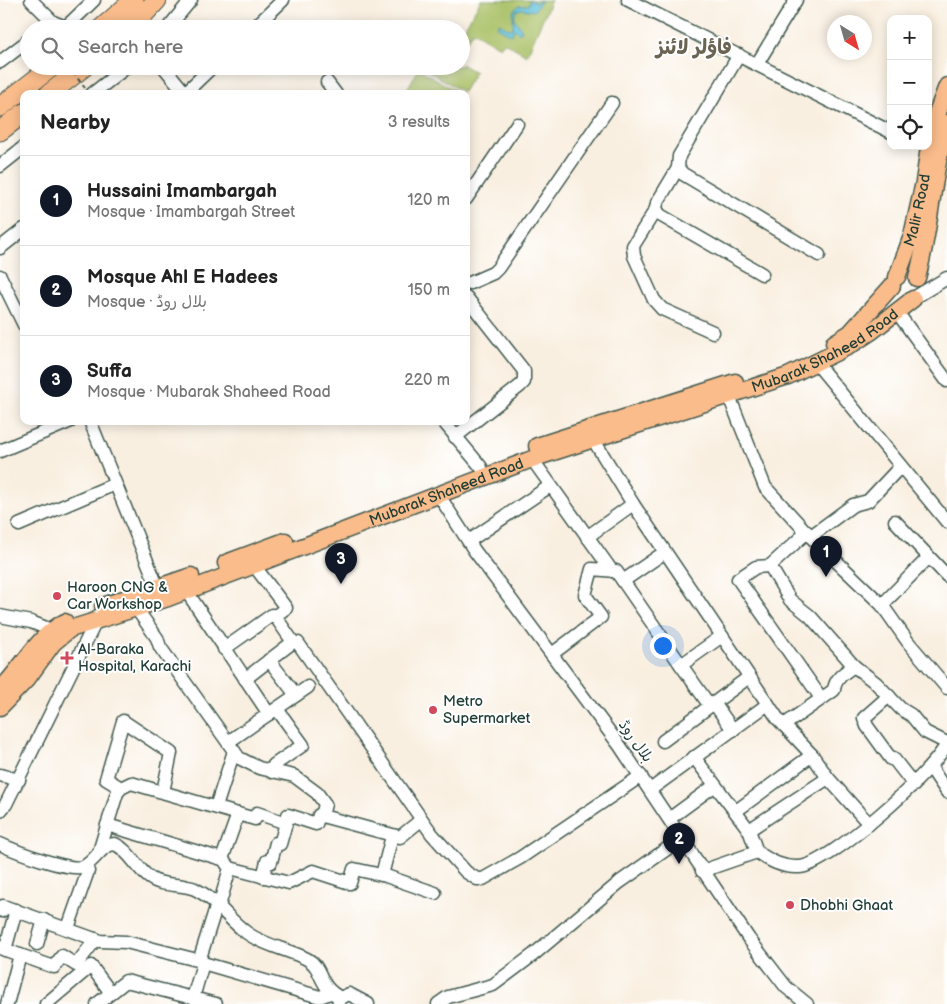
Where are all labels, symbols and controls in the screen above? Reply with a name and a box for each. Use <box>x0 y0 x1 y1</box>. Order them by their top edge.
north arrow <box>827 15 872 60</box>
map controls <box>887 15 932 150</box>
button: + <box>887 15 932 60</box>
search box <box>20 20 470 75</box>
icon: search <box>38 34 66 62</box>
text: Search here <box>78 36 183 59</box>
district label: فاؤلر لائنز <box>654 36 732 60</box>
button: − <box>887 60 932 105</box>
button: locate <box>887 105 932 150</box>
text: Nearby <box>40 110 110 135</box>
text: 3 results <box>388 113 450 132</box>
street label: Malir Road <box>900 173 935 250</box>
text: Hussaini Imambargah <box>87 180 277 203</box>
text: 1 <box>53 191 59 210</box>
text: 120 m <box>407 191 450 210</box>
text: Mosque · Imambargah Street <box>87 203 295 222</box>
text: Mosque Ahl E Hadees <box>87 266 278 289</box>
text: 2 <box>51 281 61 300</box>
text: 150 m <box>408 281 450 300</box>
text: Mosque · بلال روڈ <box>87 293 207 312</box>
street label: Mubarak Shaheed Road <box>749 305 902 397</box>
text: Suffa <box>87 360 132 383</box>
text: 3 <box>51 371 61 390</box>
text: 220 m <box>404 371 450 390</box>
text: Mosque · Mubarak Shaheed Road <box>87 383 331 402</box>
street label: Mubarak Shaheed Road <box>366 454 526 530</box>
pin: 1 <box>810 536 842 577</box>
pin: 3 <box>325 543 357 584</box>
place label: Haroon CNG & Car Workshop <box>67 578 168 614</box>
marker: Haroon CNG & Car Workshop <box>51 590 63 602</box>
your location <box>650 633 676 659</box>
place label: Al-Baraka Hospital, Karachi <box>78 640 191 676</box>
marker: Al-Baraka Hospital, Karachi <box>60 651 74 665</box>
place label: Metro Supermarket <box>443 692 531 728</box>
marker: Metro Supermarket <box>427 704 439 716</box>
street label: بلال روڈ <box>614 716 657 766</box>
pin: 2 <box>663 823 695 864</box>
place label: Dhobhi Ghaat <box>800 896 894 915</box>
marker: Dhobhi Ghaat <box>784 899 796 911</box>

